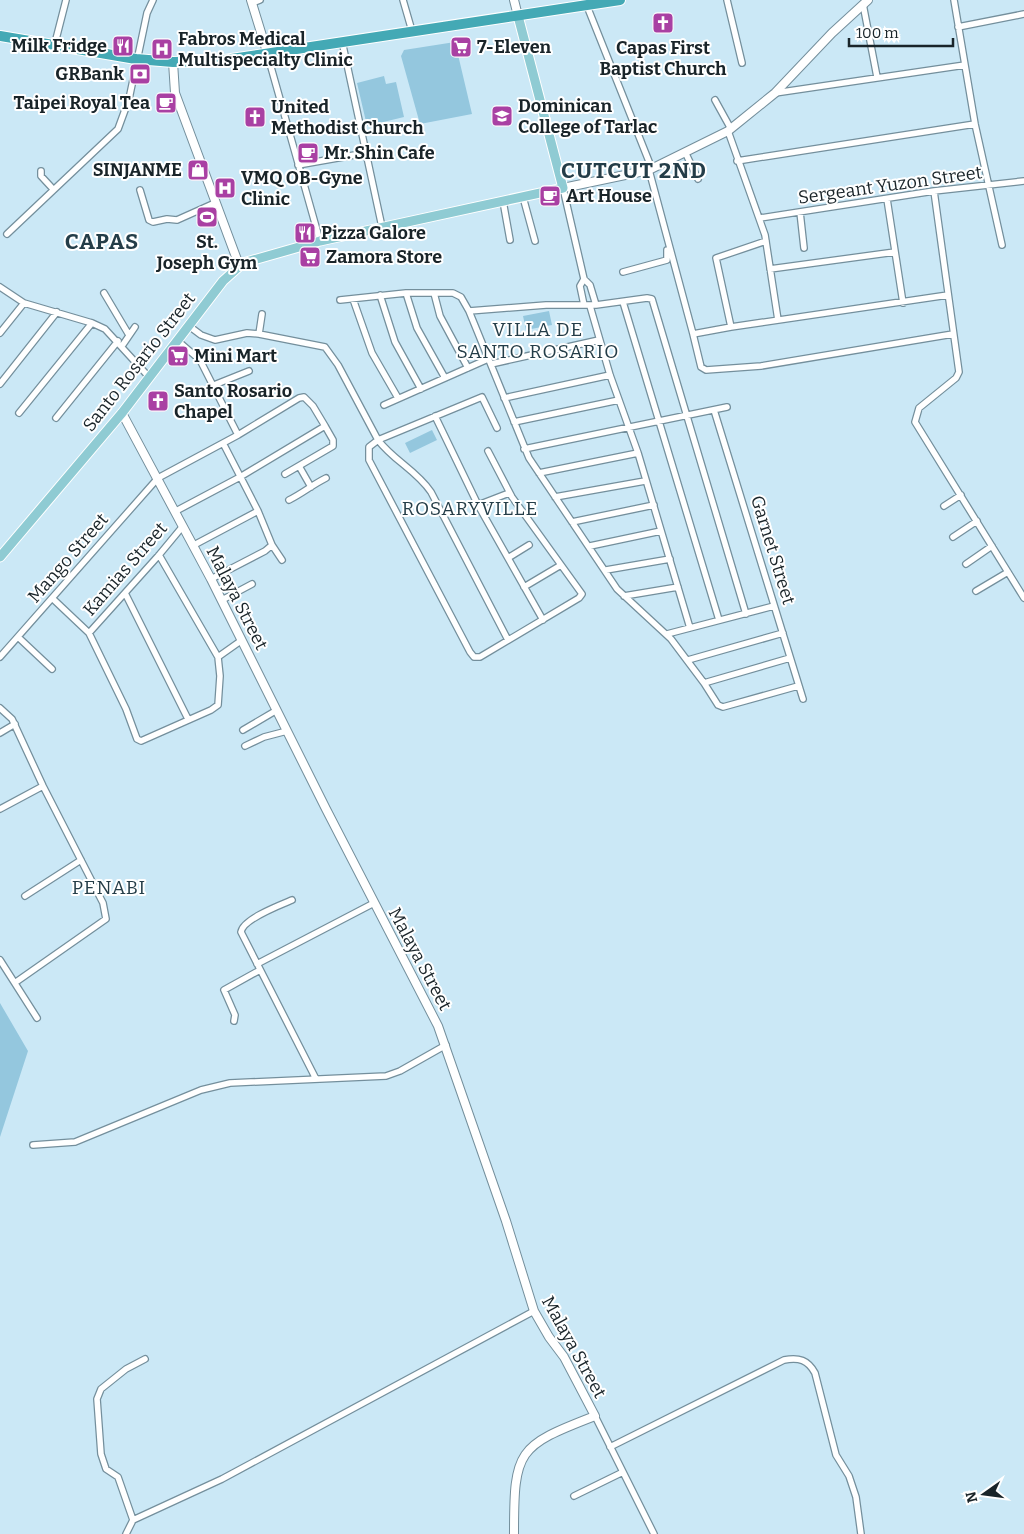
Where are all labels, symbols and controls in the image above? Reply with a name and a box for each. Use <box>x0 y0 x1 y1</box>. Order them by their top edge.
church icon: Capas First Baptist Church <box>651 11 675 35</box>
scale bar <box>849 15 953 47</box>
text: 100 m <box>856 24 899 42</box>
place label: Fabros Medical Multispecialty Clinic <box>178 28 353 71</box>
restaurant icon: Milk Fridge <box>111 34 135 58</box>
place label: Milk Fridge <box>11 35 107 57</box>
supermarket icon: 7-Eleven <box>449 35 473 59</box>
place label: 7-Eleven <box>477 36 552 58</box>
hospital icon: Fabros Medical Multispecialty Clinic <box>150 37 174 61</box>
place label: Capas First Baptist Church <box>599 37 727 80</box>
bank icon: GRBank <box>128 62 152 86</box>
place label: GRBank <box>55 63 124 85</box>
cafe icon: Taipei Royal Tea <box>154 91 178 115</box>
place label: Taipei Royal Tea <box>13 92 150 114</box>
place label: Dominican College of Tarlac <box>518 95 657 138</box>
place label: United Methodist Church <box>271 96 424 139</box>
school or university icon: Dominican College of Tarlac <box>490 104 514 128</box>
church icon: United Methodist Church <box>243 105 267 129</box>
cafe icon: Mr. Shin Cafe <box>296 141 320 165</box>
place label: Mr. Shin Cafe <box>324 142 435 164</box>
district label: CUTCUT 2ND <box>561 157 707 184</box>
shop icon: SINJANME <box>186 158 210 182</box>
place label: SINJANME <box>93 159 182 181</box>
street label: Sergeant Yuzon Street <box>797 161 984 209</box>
place label: VMQ OB-Gyne Clinic <box>241 167 363 210</box>
hospital icon: VMQ OB-Gyne Clinic <box>213 176 237 200</box>
cafe icon: Art House <box>538 184 562 208</box>
place label: Art House <box>566 185 652 207</box>
sports icon: St. Joseph Gym <box>195 205 219 229</box>
restaurant icon: Pizza Galore <box>293 221 317 245</box>
place label: Pizza Galore <box>321 222 426 244</box>
district label: CAPAS <box>65 228 139 255</box>
place label: St. Joseph Gym <box>156 231 257 274</box>
supermarket icon: Zamora Store <box>298 245 322 269</box>
place label: Zamora Store <box>326 246 442 268</box>
street label: Santo Rosario Street <box>78 288 200 436</box>
district label: VILLA DE SANTO ROSARIO <box>457 318 619 363</box>
supermarket icon: Mini Mart <box>166 344 190 368</box>
place label: Mini Mart <box>194 345 277 367</box>
place label: Santo Rosario Chapel <box>174 380 292 423</box>
church icon: Santo Rosario Chapel <box>146 389 170 413</box>
street label: Garnet Street <box>746 493 800 608</box>
district label: ROSARYVILLE <box>402 497 538 520</box>
street label: Mango Street <box>23 508 113 607</box>
street label: Kamias Street <box>78 517 172 620</box>
street label: Malaya Street <box>201 543 273 654</box>
district label: PENABI <box>72 876 146 899</box>
street label: Malaya Street <box>384 904 457 1015</box>
street label: Malaya Street <box>537 1292 611 1402</box>
north arrow <box>959 1469 1009 1519</box>
text: N <box>962 1490 981 1504</box>

